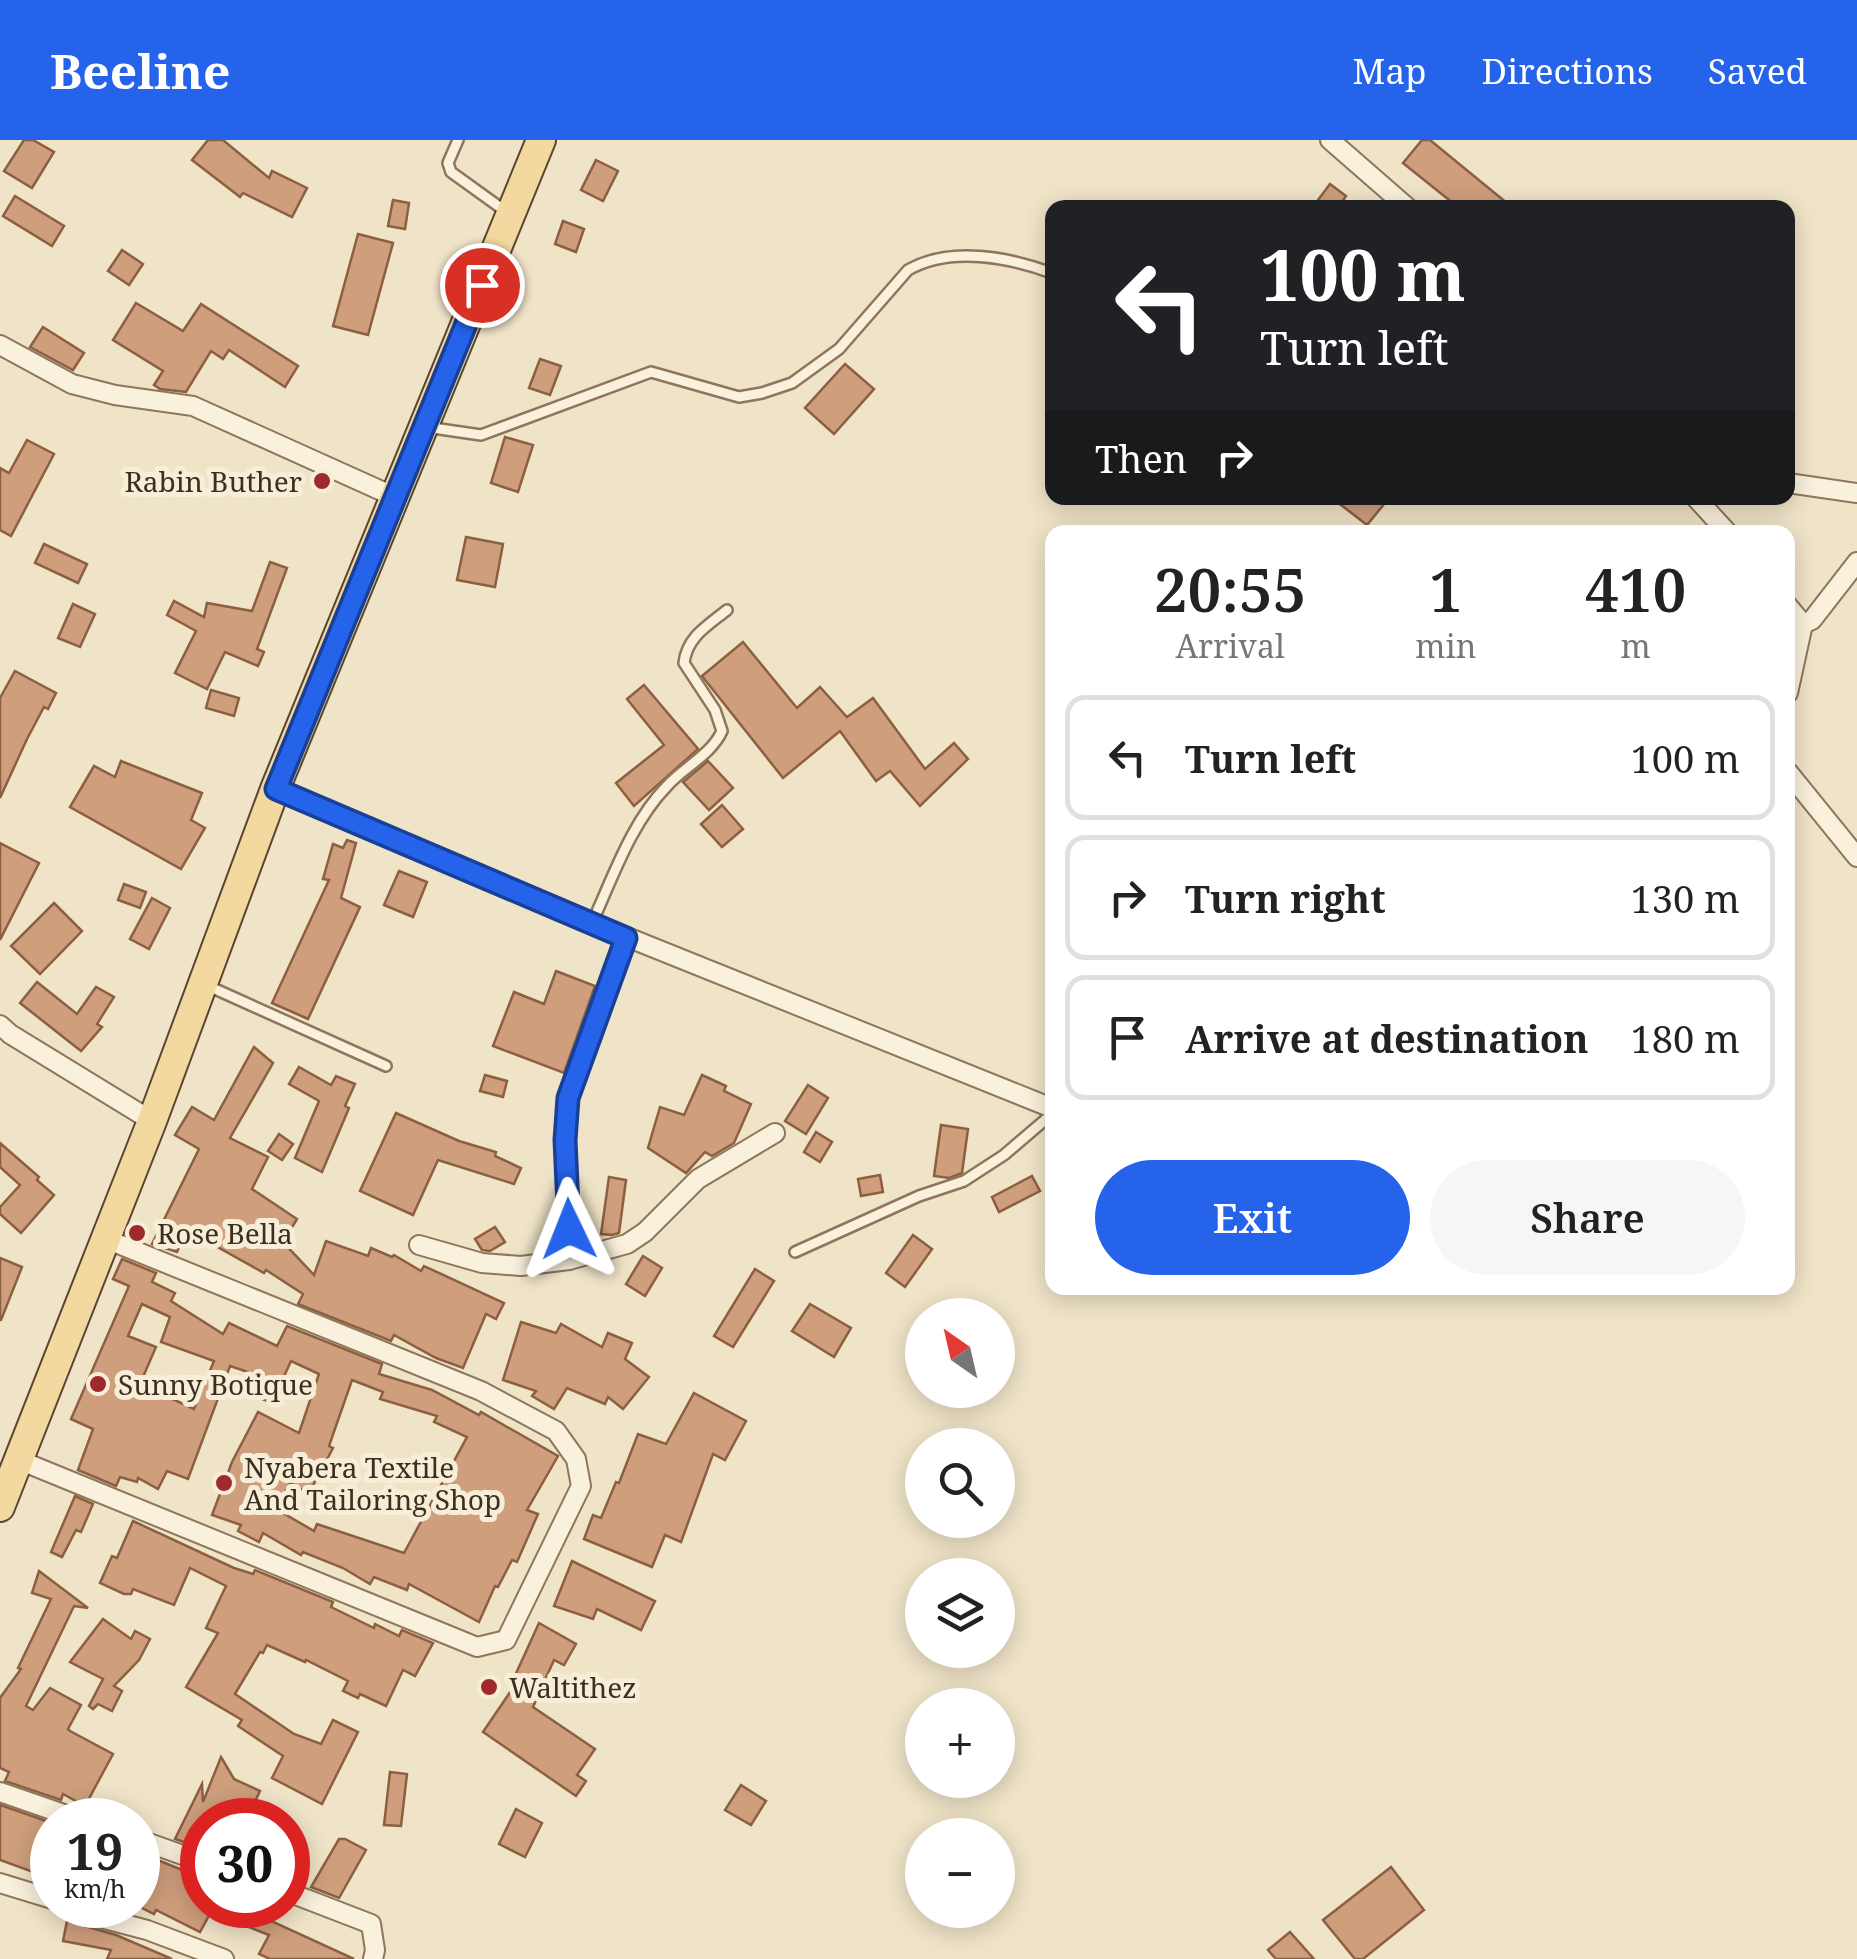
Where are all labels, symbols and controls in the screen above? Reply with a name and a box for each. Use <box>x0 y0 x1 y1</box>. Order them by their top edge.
text: Beeline <box>50 38 230 103</box>
text: Map <box>1353 47 1427 94</box>
text: Directions <box>1482 47 1653 94</box>
text: Saved <box>1708 47 1807 94</box>
text: 100 m <box>1260 226 1466 322</box>
icon: left <box>1095 240 1225 370</box>
pin <box>440 243 525 328</box>
icon: arrive <box>455 258 510 313</box>
text: Turn left <box>1260 317 1449 378</box>
icon: right <box>1207 430 1262 485</box>
text: Then <box>1095 432 1187 484</box>
place label: Rabin Buther <box>124 462 302 500</box>
marker: Rabin Buther <box>311 470 333 492</box>
text: 20:55 <box>1154 548 1307 630</box>
text: 1 <box>1429 548 1463 630</box>
text: 410 <box>1585 548 1686 630</box>
text: Arrival <box>1175 624 1285 667</box>
text: min <box>1415 624 1476 667</box>
text: m <box>1621 624 1651 667</box>
icon: left <box>1100 730 1155 785</box>
text: Turn left <box>1185 732 1356 784</box>
text: 100 m <box>1630 732 1740 784</box>
icon: right <box>1100 870 1155 925</box>
text: Turn right <box>1185 872 1386 924</box>
text: 130 m <box>1630 872 1740 924</box>
icon: arrive <box>1100 1010 1155 1065</box>
text: Arrive at destination <box>1185 1012 1589 1064</box>
text: 180 m <box>1630 1012 1740 1064</box>
button: Exit <box>1095 1160 1410 1275</box>
button: Share <box>1430 1160 1745 1275</box>
position arrow <box>517 1177 621 1281</box>
place label: Rose Bella <box>157 1214 293 1252</box>
marker: Rose Bella <box>126 1222 148 1244</box>
north arrow <box>905 1298 1015 1408</box>
map controls <box>905 1298 1015 1928</box>
place label: Sunny Botique <box>118 1365 313 1403</box>
marker: Sunny Botique <box>87 1373 109 1395</box>
button: search <box>905 1428 1015 1538</box>
place label: Nyabera Textile And Tailoring Shop <box>244 1448 501 1518</box>
marker: Nyabera Textile And Tailoring Shop <box>213 1472 235 1494</box>
button: layers <box>905 1558 1015 1668</box>
place label: Waltithez <box>509 1668 637 1706</box>
marker: Waltithez <box>478 1676 500 1698</box>
button: + <box>905 1688 1015 1798</box>
speed limit sign: 30 <box>180 1798 310 1928</box>
text: 19 <box>67 1817 123 1885</box>
button: − <box>905 1818 1015 1928</box>
text: km/h <box>64 1871 126 1905</box>

